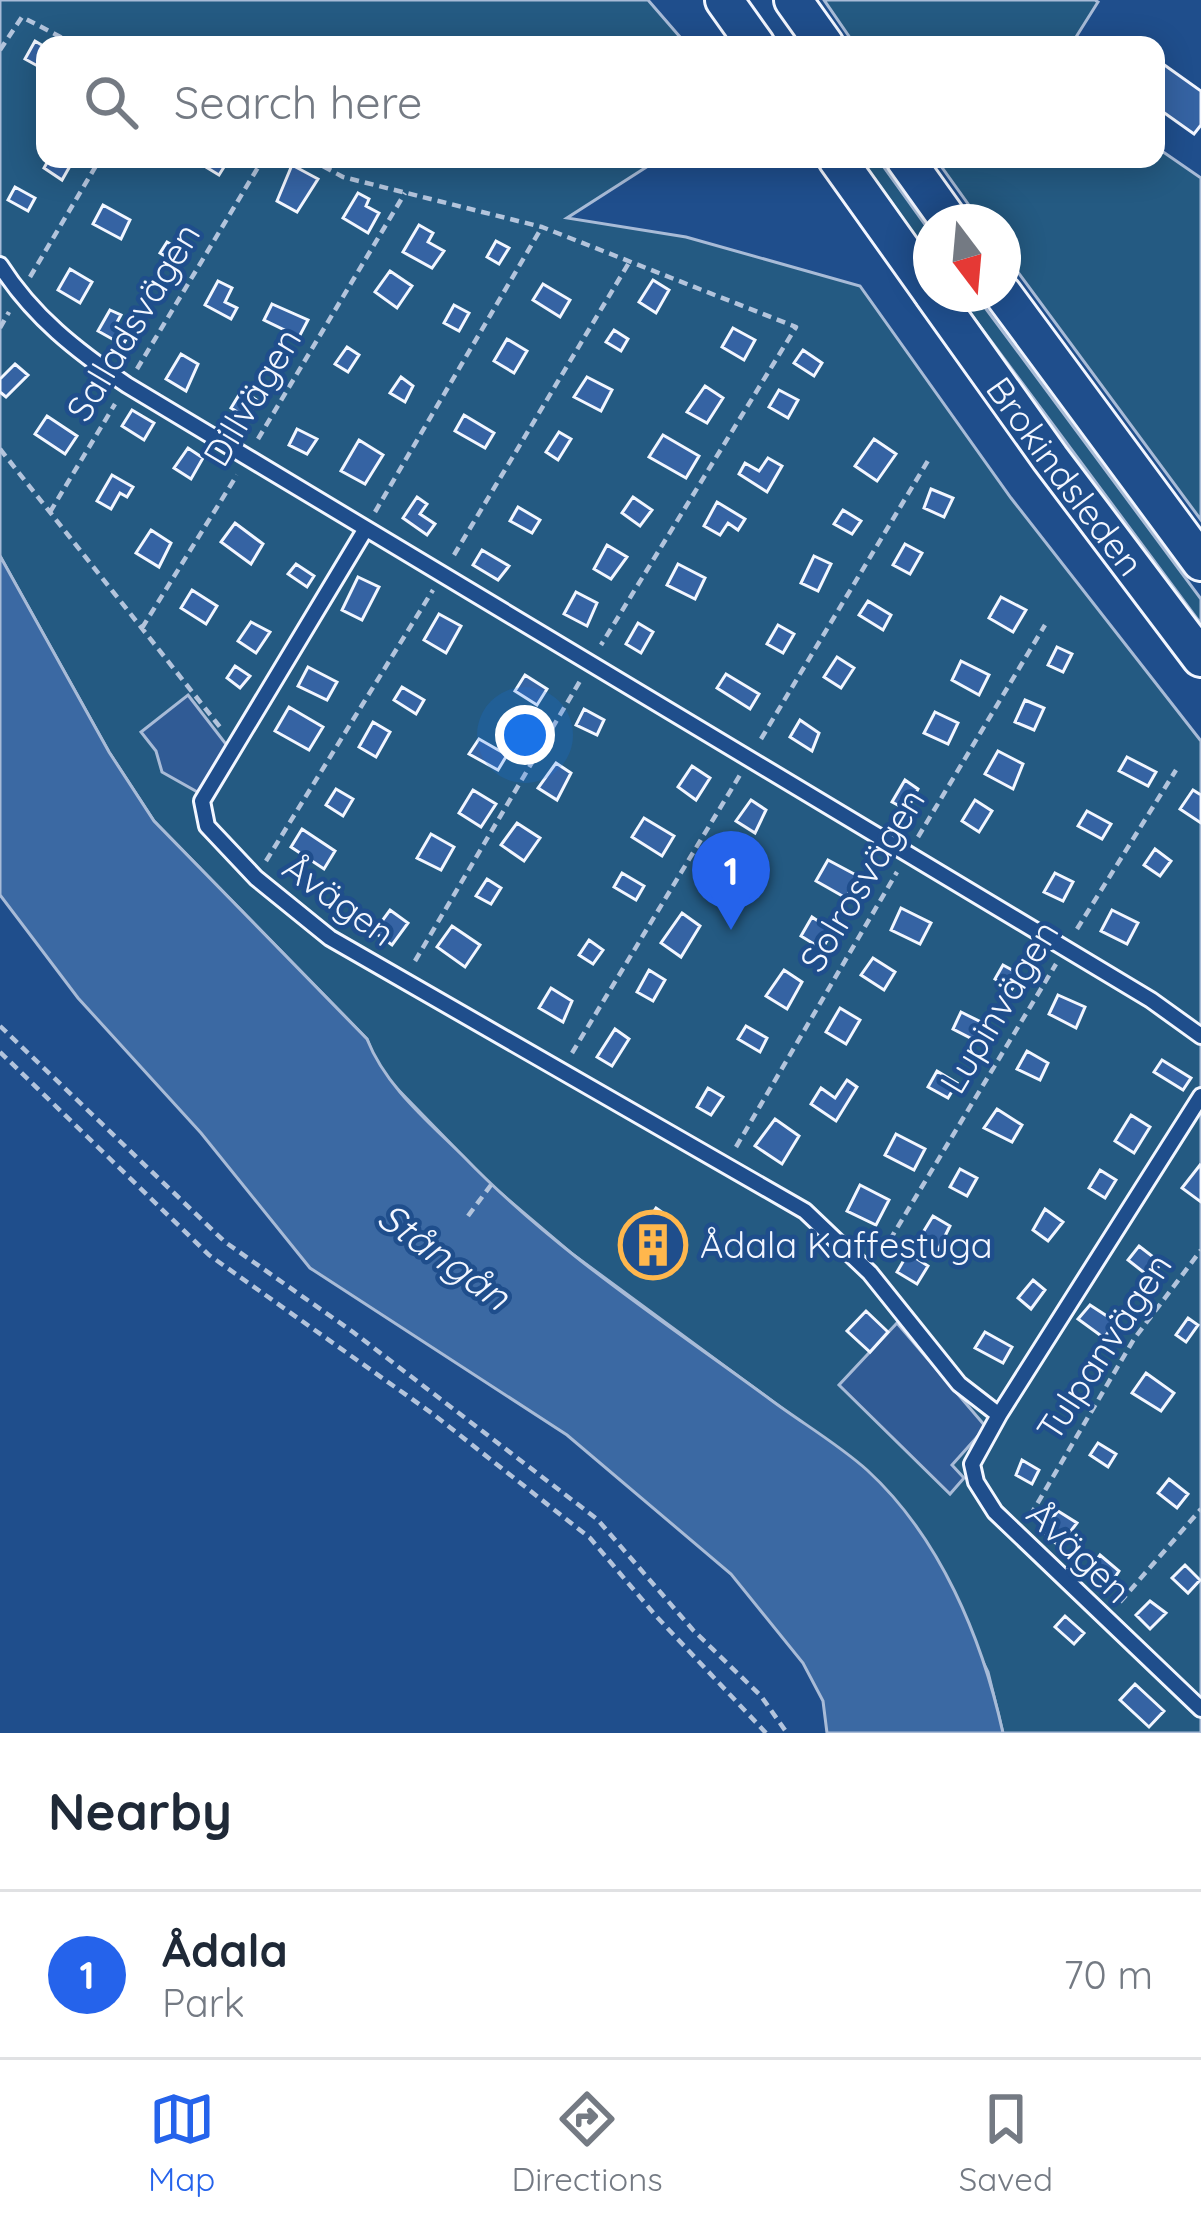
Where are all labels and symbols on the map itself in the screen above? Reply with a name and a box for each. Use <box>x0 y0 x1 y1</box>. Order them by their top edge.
north arrow <box>913 204 1021 312</box>
street label: Salladsvägen <box>56 215 209 429</box>
street label: Dillvägen <box>193 320 310 474</box>
street label: Brokindsleden <box>977 368 1154 584</box>
your location <box>495 705 555 765</box>
street label: Solrosvägen <box>789 780 934 979</box>
pin: 1 <box>692 831 770 930</box>
street label: Åvägen <box>275 844 404 955</box>
street label: Lupinvägen <box>929 912 1068 1101</box>
water label: Stångån <box>369 1191 521 1321</box>
building icon: Ådala Kaffestuga <box>618 1210 688 1280</box>
place label: Ådala Kaffestuga <box>700 1222 993 1267</box>
street label: Tulpanvägen <box>1026 1245 1181 1449</box>
street label: Åvägen <box>1018 1491 1141 1612</box>

